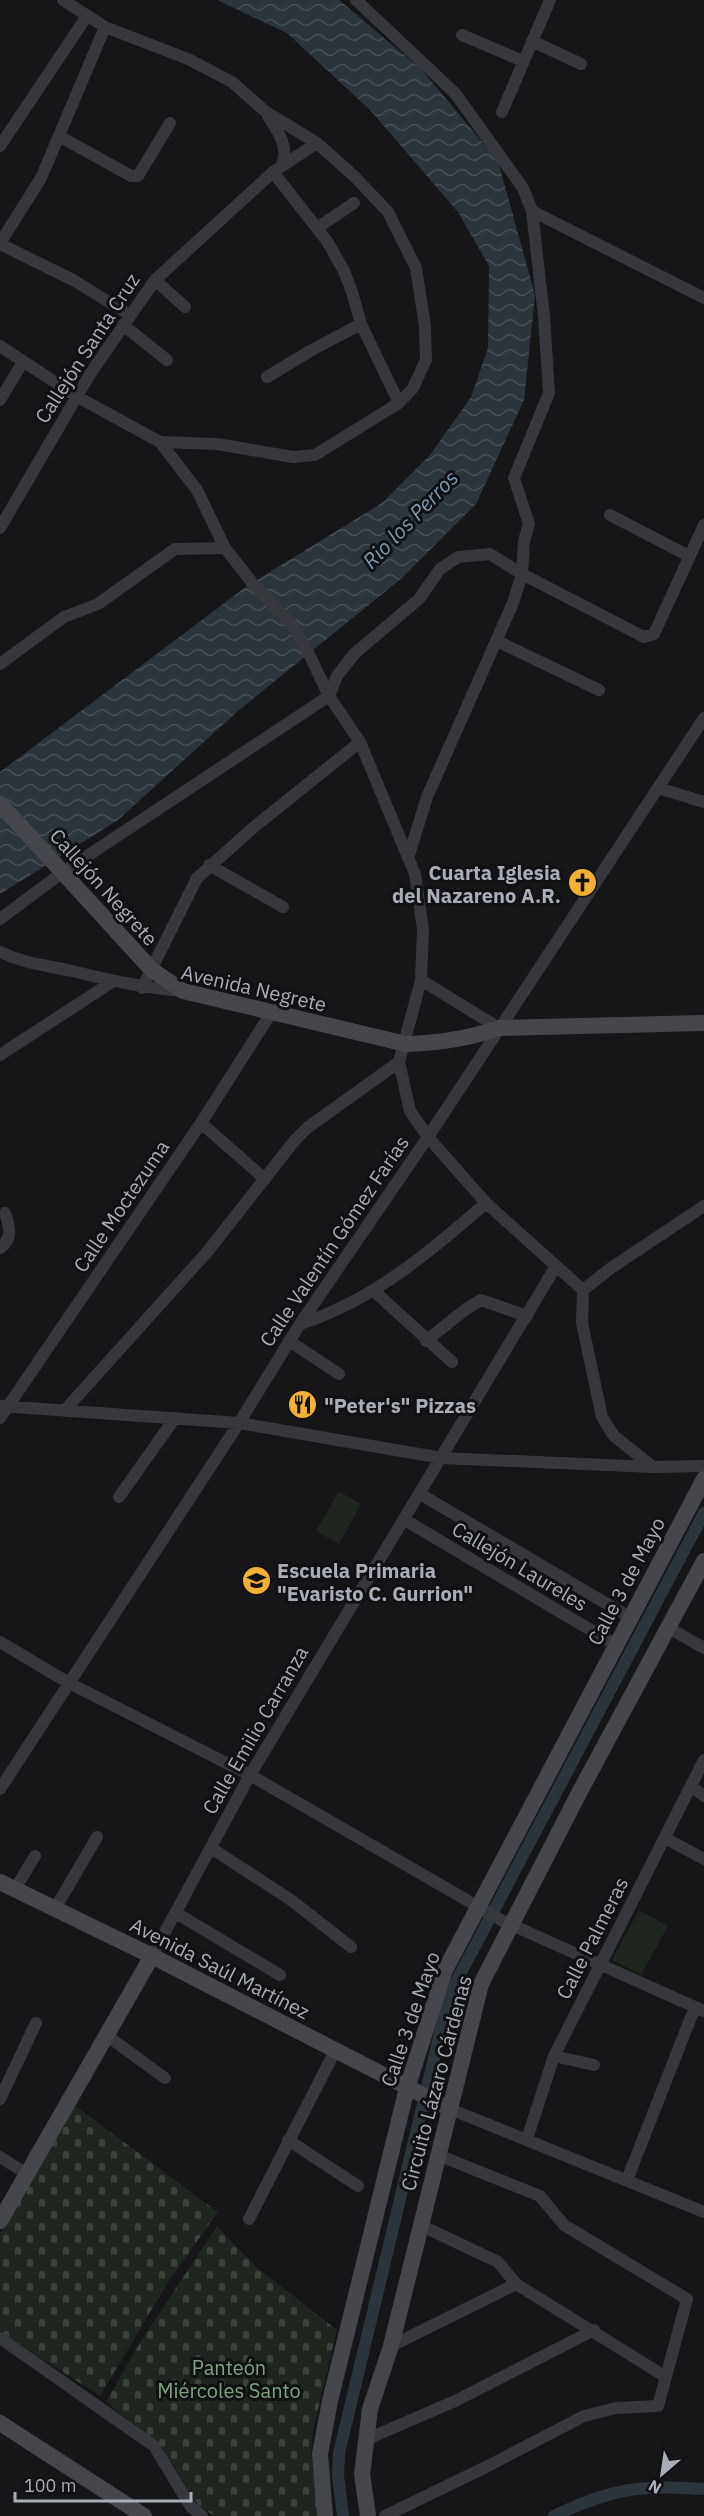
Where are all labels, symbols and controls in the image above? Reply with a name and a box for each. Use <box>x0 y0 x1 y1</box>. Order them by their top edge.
street label: Callejón Santa Cruz <box>28 268 146 428</box>
water label: Rio los Perros <box>356 464 464 574</box>
street label: Callejón Negrete <box>44 823 164 951</box>
place label: Cuarta Iglesia del Nazareno A.R. <box>392 859 561 909</box>
church icon: Cuarta Iglesia del Nazareno A.R. <box>566 867 598 899</box>
street label: Avenida Negrete <box>179 958 329 1018</box>
street label: Calle Valentín Gómez Farías <box>253 1130 415 1352</box>
street label: Calle Moctezuma <box>67 1134 175 1277</box>
restaurant icon: "Peter's" Pizzas <box>287 1389 319 1421</box>
place label: "Peter's" Pizzas <box>324 1392 476 1419</box>
street label: Calle 3 de Mayo <box>581 1512 671 1650</box>
street label: Callejón Laureles <box>447 1515 593 1617</box>
place label: Escuela Primaria "Evaristo C. Gurrion" <box>277 1557 473 1607</box>
school or university icon: Escuela Primaria "Evaristo C. Gurrion" <box>240 1565 272 1597</box>
street label: Calle Emilio Carranza <box>196 1641 314 1819</box>
street label: Calle Palmeras <box>550 1872 634 2004</box>
street label: Avenida Saúl Martínez <box>126 1911 314 2025</box>
street label: Calle 3 de Mayo <box>374 1948 446 2090</box>
street label: Circuito Lázaro Cárdenas <box>394 1972 478 2194</box>
park label: Panteón Miércoles Santo <box>157 2354 301 2404</box>
north arrow <box>632 2444 692 2504</box>
scale bar <box>15 2465 190 2503</box>
text: 100 m <box>24 2474 76 2497</box>
text: N <box>645 2476 665 2499</box>

